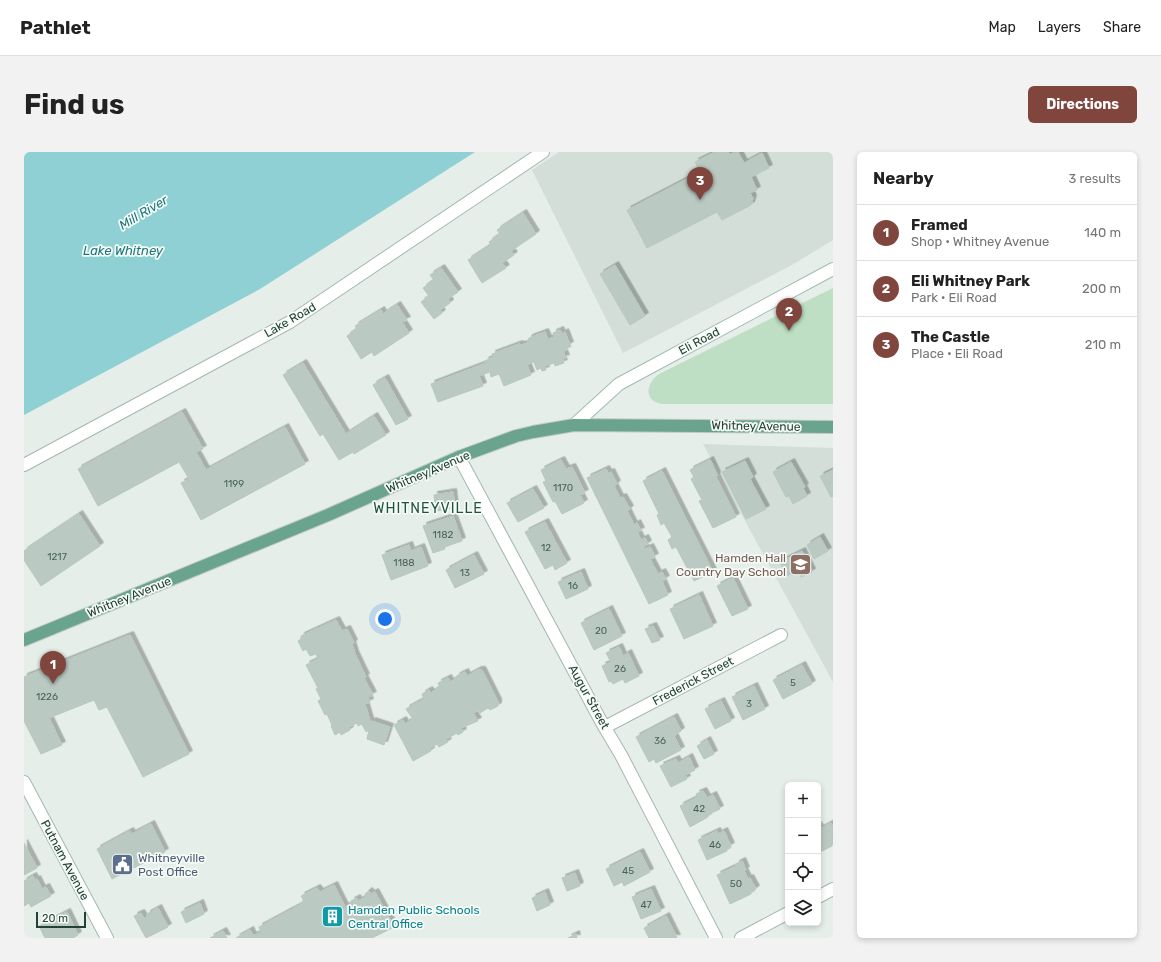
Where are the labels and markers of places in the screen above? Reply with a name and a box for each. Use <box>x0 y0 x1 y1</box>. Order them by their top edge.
pin: 3 <box>687 167 713 200</box>
pin: 2 <box>776 298 802 331</box>
place label: Hamden Hall Country Day School <box>676 551 786 579</box>
school or university icon: Hamden Hall Country Day School <box>788 552 814 578</box>
pin: 1 <box>40 651 66 684</box>
place label: Whitneyville Post Office <box>138 851 205 879</box>
public building icon: Whitneyville Post Office <box>109 852 135 878</box>
place label: Hamden Public Schools Central Office <box>348 903 480 931</box>
building icon: Hamden Public Schools Central Office <box>320 904 346 930</box>

